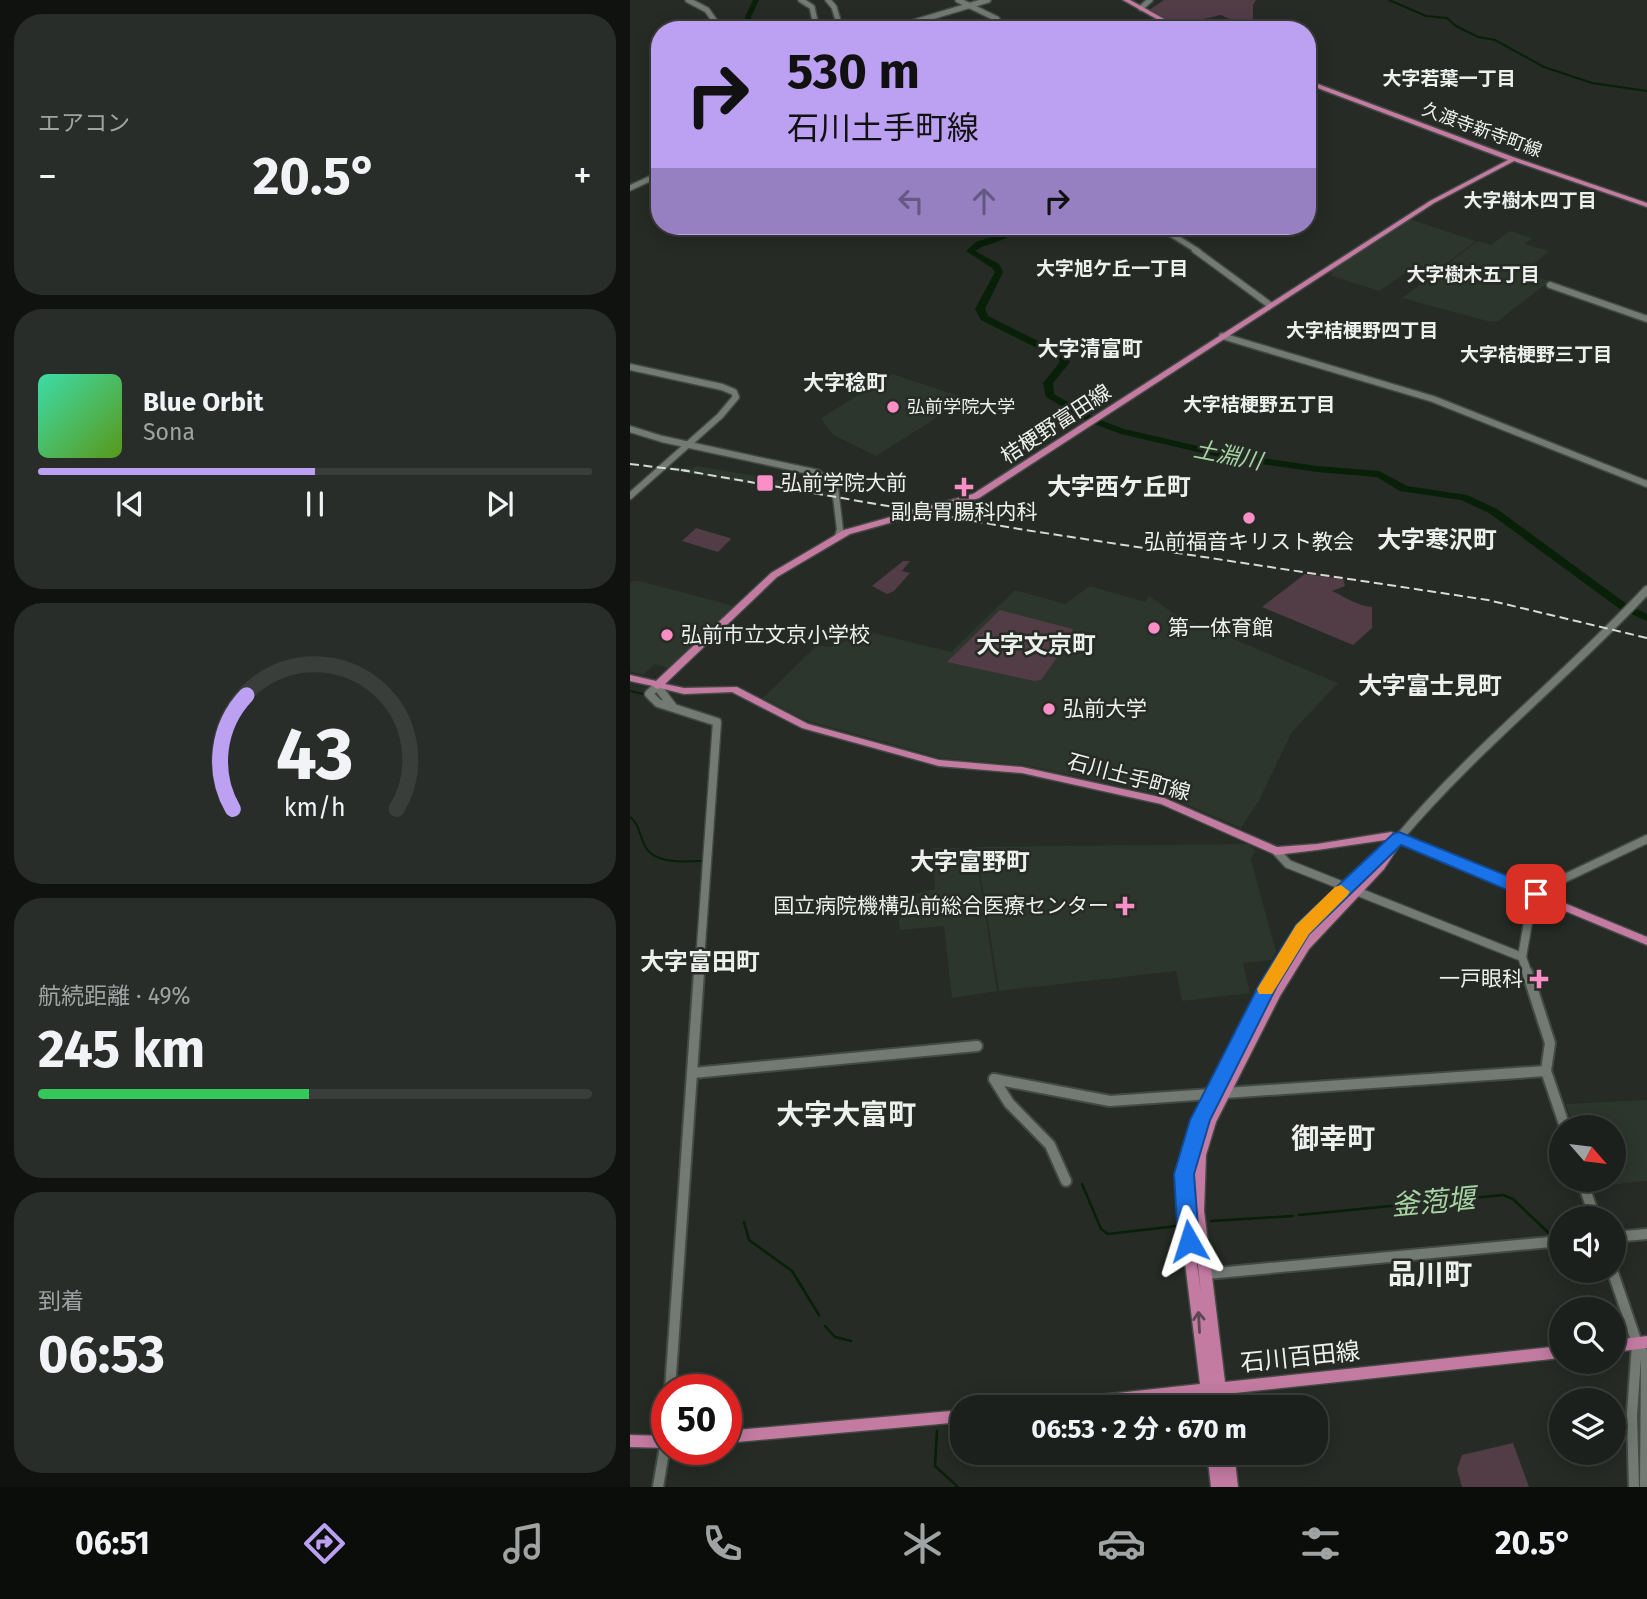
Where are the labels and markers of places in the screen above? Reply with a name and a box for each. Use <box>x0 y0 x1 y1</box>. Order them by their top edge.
place label: 弘前学院大学 <box>907 396 1015 418</box>
marker: 弘前学院大学 <box>885 399 901 415</box>
place label: 弘前学院大前 <box>781 470 907 496</box>
marker: 弘前学院大前 <box>755 473 775 493</box>
marker: 副島胃腸科内科 <box>954 477 974 497</box>
place label: 副島胃腸科内科 <box>891 499 1038 525</box>
marker: 弘前福音キリスト教会 <box>1241 510 1257 526</box>
place label: 弘前福音キリスト教会 <box>1144 529 1354 555</box>
place label: 第一体育館 <box>1168 615 1273 641</box>
marker: 第一体育館 <box>1146 620 1162 636</box>
place label: 弘前市立文京小学校 <box>681 622 870 648</box>
marker: 弘前市立文京小学校 <box>659 627 675 643</box>
place label: 弘前大学 <box>1063 696 1147 722</box>
marker: 弘前大学 <box>1041 701 1057 717</box>
pin <box>1506 864 1566 924</box>
place label: 国立病院機構弘前総合医療センター <box>773 893 1109 919</box>
marker: 国立病院機構弘前総合医療センター <box>1115 896 1135 916</box>
place label: 一戸眼科 <box>1439 966 1523 992</box>
marker: 一戸眼科 <box>1529 969 1549 989</box>

